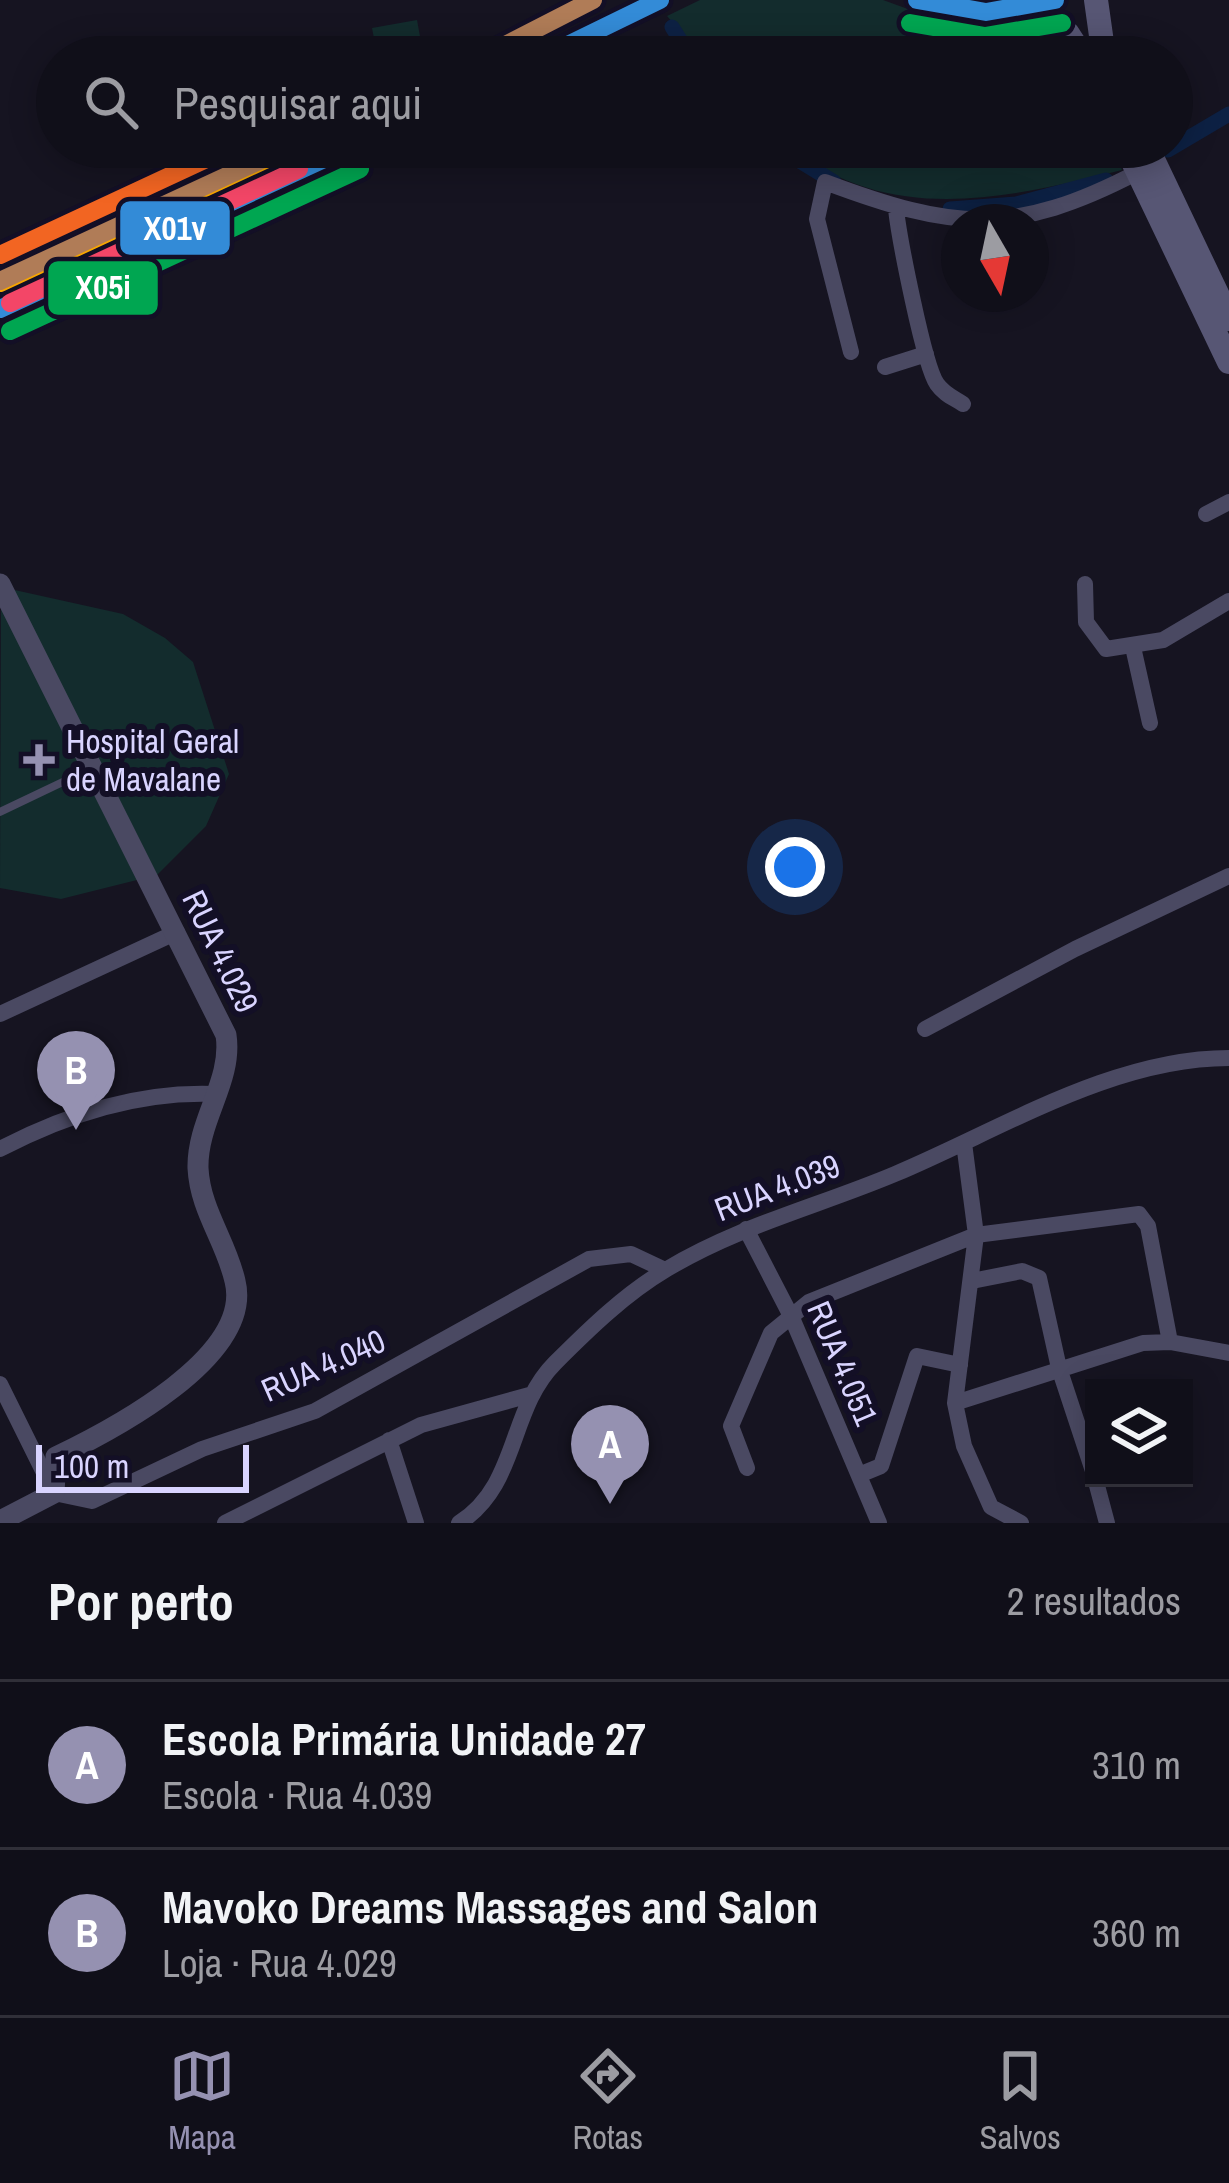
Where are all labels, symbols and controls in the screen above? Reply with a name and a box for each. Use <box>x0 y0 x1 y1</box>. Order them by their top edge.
search box <box>36 36 1193 168</box>
icon: search <box>78 69 144 135</box>
text: Pesquisar aqui <box>174 72 422 133</box>
line badge: X01v <box>118 199 232 257</box>
north arrow <box>941 204 1049 312</box>
text: X01v <box>143 206 207 250</box>
line badge: X05i <box>46 259 160 317</box>
text: X05i <box>75 265 131 309</box>
place label: Hospital Geral de Mavalane <box>66 719 239 801</box>
marker: Hospital Geral de Mavalane <box>23 744 55 776</box>
your location <box>765 837 825 897</box>
street label: RUA 4.029 <box>173 883 269 1019</box>
pin: B <box>37 1031 115 1130</box>
street label: RUA 4.039 <box>708 1143 846 1231</box>
street label: RUA 4.051 <box>797 1294 889 1432</box>
street label: RUA 4.040 <box>254 1318 392 1412</box>
map controls <box>1085 1379 1193 1487</box>
button: layers <box>1085 1379 1193 1487</box>
pin: A <box>571 1405 649 1504</box>
scale bar <box>36 1439 249 1492</box>
text: 100 m <box>54 1444 129 1488</box>
text: Por perto <box>48 1567 234 1636</box>
text: 2 resultados <box>1007 1575 1181 1627</box>
text: Escola Primária Unidade 27 <box>162 1708 646 1769</box>
text: A <box>75 1739 99 1791</box>
text: 310 m <box>1092 1739 1181 1791</box>
text: Escola · Rua 4.039 <box>162 1769 432 1821</box>
text: Mavoko Dreams Massages and Salon <box>162 1876 818 1937</box>
text: B <box>75 1907 99 1959</box>
text: 360 m <box>1092 1907 1181 1959</box>
text: Loja · Rua 4.029 <box>162 1937 397 1989</box>
tab: Mapa <box>168 2043 236 2159</box>
tab: Rotas <box>572 2043 643 2159</box>
tab: Salvos <box>980 2043 1061 2159</box>

